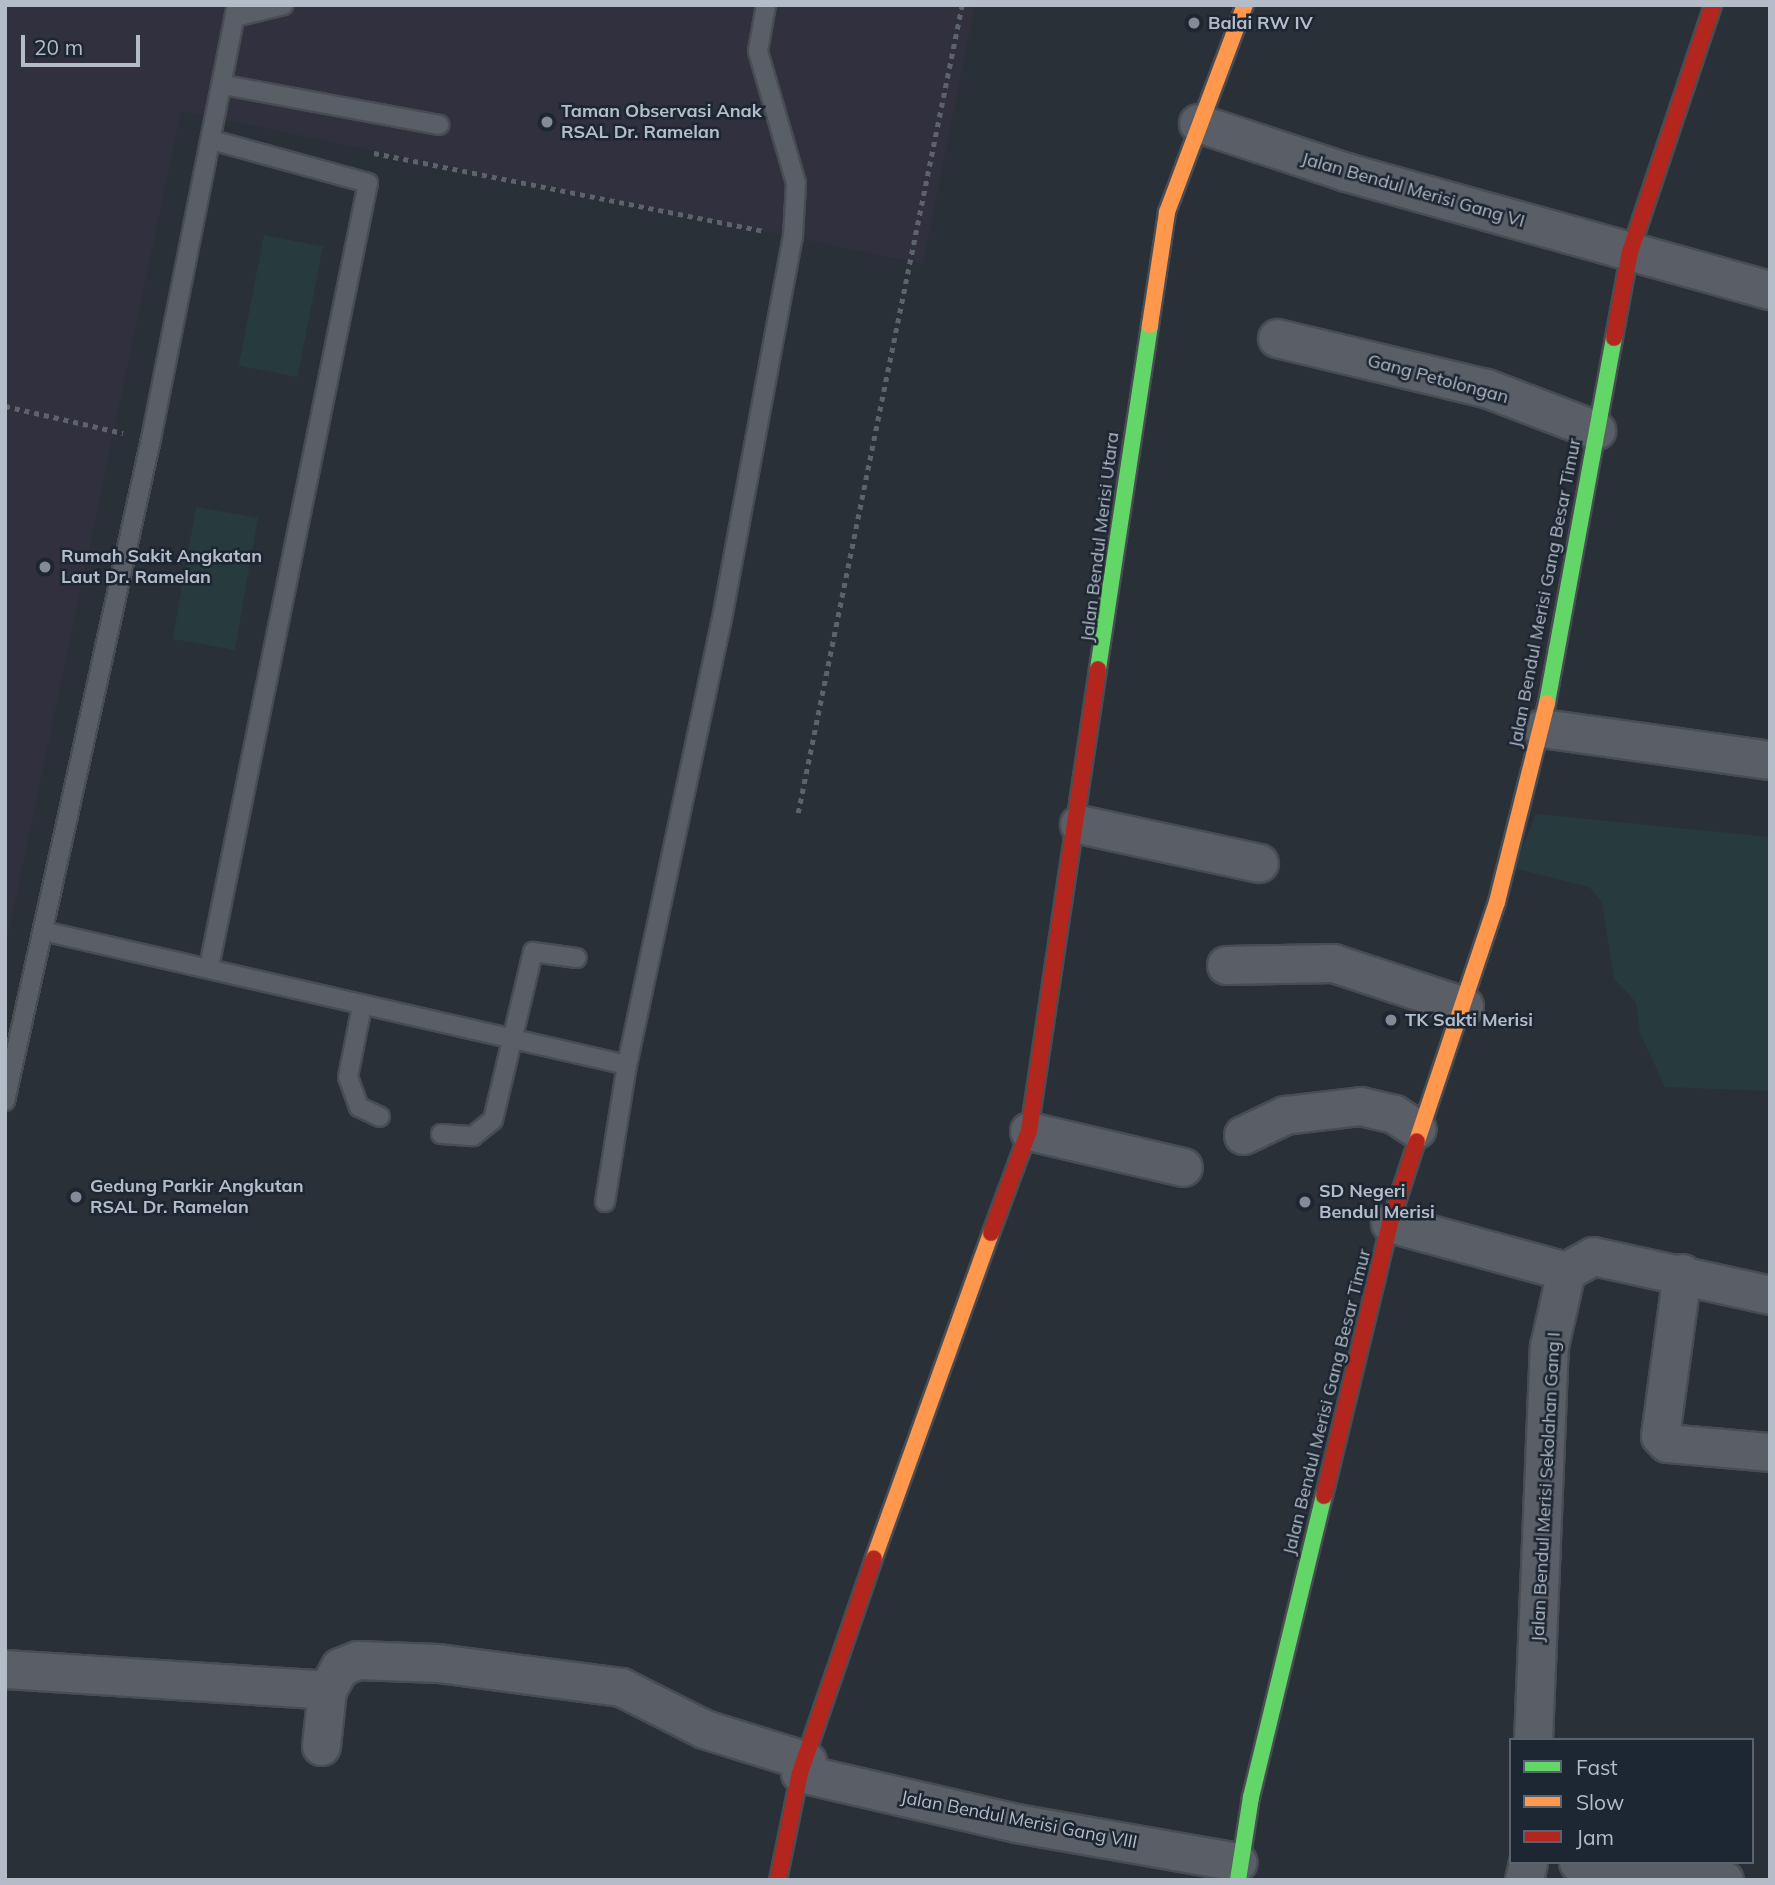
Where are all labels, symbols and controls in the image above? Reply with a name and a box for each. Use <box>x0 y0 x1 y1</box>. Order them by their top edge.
place label: Balai RW IV <box>1208 12 1313 34</box>
marker: Balai RW IV <box>1186 15 1202 31</box>
scale bar <box>24 21 144 65</box>
text: 20 m <box>34 34 83 60</box>
place label: Taman Observasi Anak RSAL Dr. Ramelan <box>561 101 762 144</box>
marker: Taman Observasi Anak RSAL Dr. Ramelan <box>539 114 555 130</box>
street label: Jalan Bendul Merisi Gang VI <box>1299 148 1527 232</box>
street label: Gang Petolongan <box>1365 350 1511 408</box>
street label: Jalan Bendul Merisi Utara <box>1076 431 1124 643</box>
street label: Jalan Bendul Merisi Gang Besar Timur <box>1504 436 1586 750</box>
place label: Rumah Sakit Angkatan Laut Dr. Ramelan <box>61 546 262 588</box>
marker: Rumah Sakit Angkatan Laut Dr. Ramelan <box>35 557 55 577</box>
place label: TK Sakti Merisi <box>1405 1009 1533 1031</box>
marker: TK Sakti Merisi <box>1383 1012 1399 1028</box>
place label: Gedung Parkir Angkutan RSAL Dr. Ramelan <box>90 1176 304 1218</box>
place label: SD Negeri Bendul Merisi <box>1319 1181 1435 1224</box>
marker: Gedung Parkir Angkutan RSAL Dr. Ramelan <box>68 1189 84 1205</box>
marker: SD Negeri Bendul Merisi <box>1297 1194 1313 1210</box>
street label: Jalan Bendul Merisi Gang Besar Timur <box>1278 1247 1376 1557</box>
street label: Jalan Bendul Merisi Sekolahan Gang I <box>1527 1331 1565 1643</box>
legend <box>1509 1738 1754 1864</box>
text: Fast <box>1576 1754 1618 1780</box>
street label: Jalan Bendul Merisi Gang VIII <box>899 1786 1139 1854</box>
text: Slow <box>1576 1789 1624 1815</box>
text: Jam <box>1576 1824 1614 1850</box>

